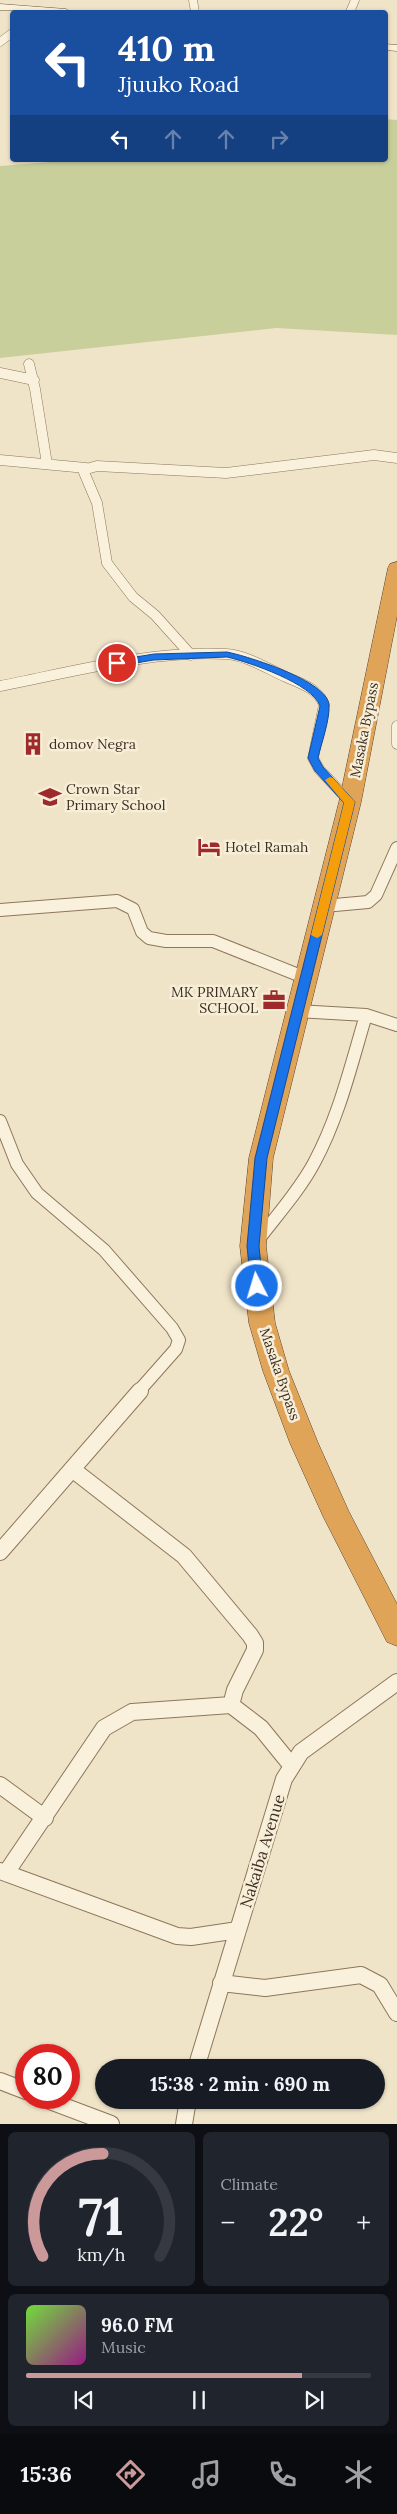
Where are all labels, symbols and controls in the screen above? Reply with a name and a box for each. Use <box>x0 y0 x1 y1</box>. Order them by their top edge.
text: 410 m <box>118 26 215 71</box>
icon: left <box>35 30 100 95</box>
text: Jjuuko Road <box>118 70 240 98</box>
icon: left <box>106 125 134 153</box>
icon: ahead <box>159 125 187 153</box>
icon: ahead <box>212 125 240 153</box>
icon: right <box>265 125 293 153</box>
pin <box>96 642 138 684</box>
icon: arrive <box>103 649 131 677</box>
street label: Masaka Bypass <box>346 681 382 779</box>
building icon: domov Negra <box>20 731 46 757</box>
place label: domov Negra <box>49 735 136 753</box>
place label: Crown Star Primary School <box>66 780 166 814</box>
school or university icon: Crown Star Primary School <box>37 784 63 810</box>
hotel icon: Hotel Ramah <box>196 834 222 860</box>
place label: Hotel Ramah <box>225 838 308 856</box>
place label: MK PRIMARY SCHOOL <box>171 983 259 1017</box>
office icon: MK PRIMARY SCHOOL <box>261 987 287 1013</box>
position arrow <box>230 1259 282 1311</box>
street label: Masaka Bypass <box>256 1325 304 1423</box>
street label: Nakaiba Avenue <box>235 1791 289 1910</box>
speed limit sign: 80 <box>15 2044 80 2109</box>
text: 15:38 · 2 min · 690 m <box>150 2072 330 2096</box>
text: Climate <box>221 2174 278 2194</box>
text: 71 <box>78 2183 124 2249</box>
text: 22° <box>268 2198 323 2246</box>
text: − <box>221 2205 235 2241</box>
text: + <box>356 2205 371 2241</box>
text: km/h <box>77 2243 126 2266</box>
text: 96.0 FM <box>101 2313 173 2337</box>
text: Music <box>101 2337 146 2357</box>
icon: previous <box>70 2386 98 2414</box>
icon: pause <box>185 2386 213 2414</box>
icon: next <box>300 2386 328 2414</box>
icon: directions <box>113 2457 148 2492</box>
icon: music <box>189 2457 224 2492</box>
icon: phone <box>265 2457 300 2492</box>
icon: climate <box>341 2457 376 2492</box>
text: 15:36 <box>21 2460 72 2488</box>

